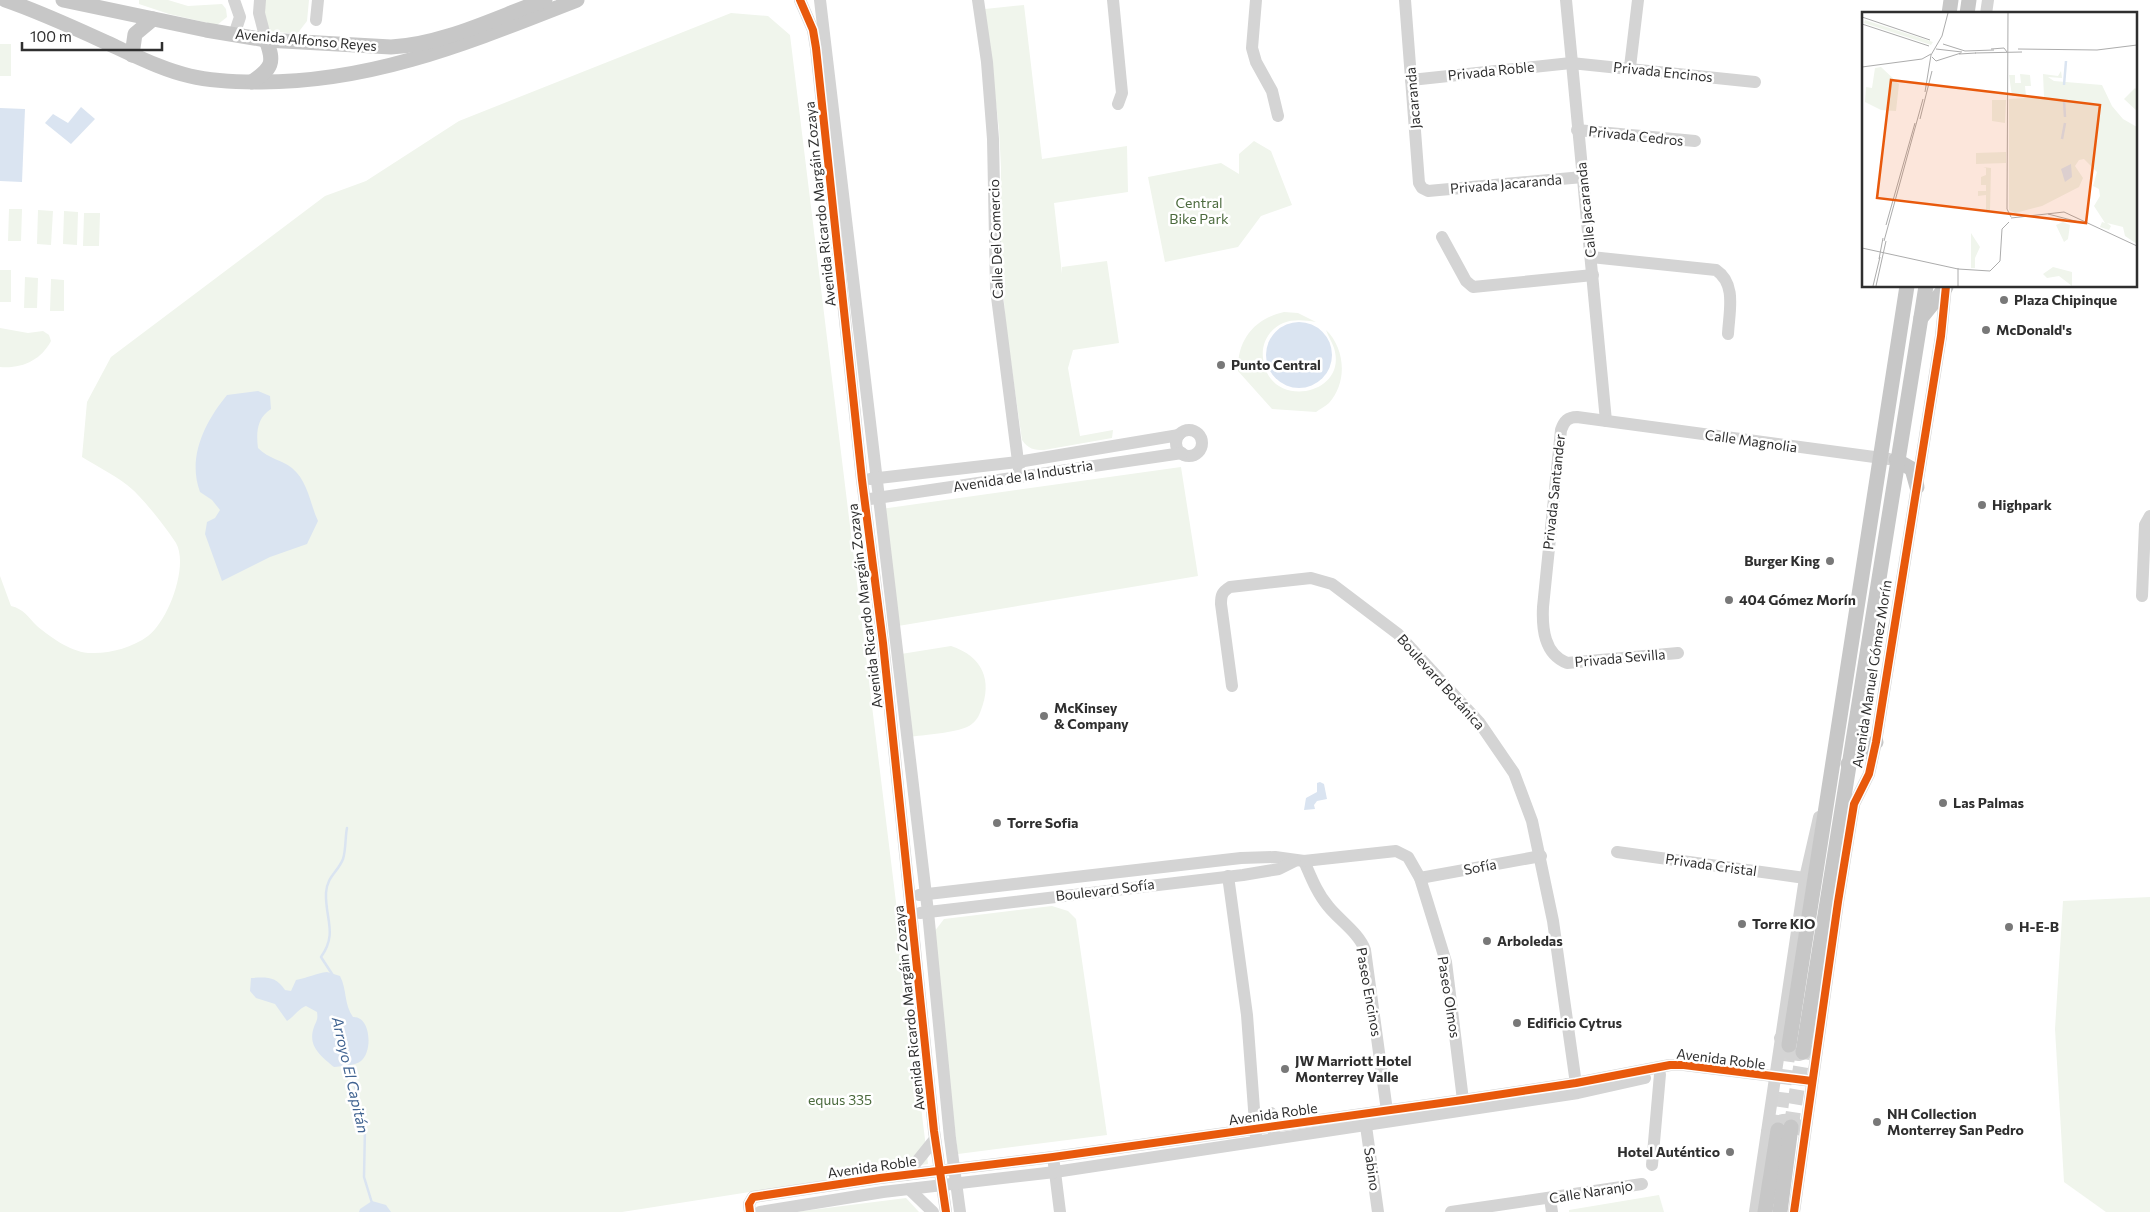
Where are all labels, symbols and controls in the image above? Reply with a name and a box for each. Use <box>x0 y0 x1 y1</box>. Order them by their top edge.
inset map <box>1862 12 2138 288</box>
scale bar <box>22 20 162 52</box>
street label: Avenida Alfonso Reyes <box>234 25 378 54</box>
text: 100 m <box>30 27 72 45</box>
street label: Privada Roble <box>1447 58 1535 83</box>
street label: Privada Encinos <box>1612 58 1714 85</box>
street label: Jacaranda <box>1401 66 1424 130</box>
street label: Avenida Ricardo Margáin Zozaya <box>800 101 839 308</box>
street label: Privada Cedros <box>1588 122 1684 149</box>
street label: Calle Jacaranda <box>1572 161 1599 259</box>
street label: Privada Jacaranda <box>1449 170 1563 197</box>
street label: Calle Del Comercio <box>985 179 1006 299</box>
park label: Central Bike Park <box>1169 194 1229 227</box>
place label: Plaza Chipinque <box>2014 291 2117 308</box>
marker: Plaza Chipinque <box>1998 294 2010 306</box>
place label: McDonald's <box>1996 321 2072 338</box>
marker: McDonald's <box>1980 324 1992 336</box>
place label: Punto Central <box>1231 356 1321 373</box>
marker: Punto Central <box>1215 359 1227 371</box>
street label: Calle Magnolia <box>1704 426 1798 455</box>
street label: Privada Santander <box>1539 433 1568 551</box>
street label: Avenida de la Industria <box>952 456 1094 495</box>
place label: Highpark <box>1992 496 2052 513</box>
marker: Highpark <box>1976 499 1988 511</box>
street label: Avenida Ricardo Margáin Zozaya <box>843 503 886 710</box>
place label: Burger King <box>1744 552 1820 569</box>
marker: Burger King <box>1824 555 1836 567</box>
street label: Avenida Manuel Gómez Morín <box>1848 579 1895 769</box>
place label: 404 Gómez Morín <box>1739 591 1856 608</box>
marker: 404 Gómez Morín <box>1723 594 1735 606</box>
street label: Boulevard Botánica <box>1394 630 1489 733</box>
street label: Privada Sevilla <box>1574 645 1666 670</box>
place label: McKinsey & Company <box>1054 699 1129 732</box>
marker: McKinsey & Company <box>1038 710 1050 722</box>
place label: Las Palmas <box>1953 794 2025 811</box>
marker: Las Palmas <box>1937 797 1949 809</box>
place label: Torre Sofia <box>1007 814 1079 831</box>
marker: Torre Sofia <box>991 817 1003 829</box>
street label: Privada Cristal <box>1664 850 1758 879</box>
street label: Sofía <box>1462 855 1498 878</box>
street label: Boulevard Sofía <box>1055 875 1155 904</box>
street label: Avenida Ricardo Margáin Zozaya <box>889 905 928 1112</box>
place label: Torre KIO <box>1752 915 1815 932</box>
marker: Torre KIO <box>1736 918 1748 930</box>
place label: H-E-B <box>2019 918 2059 935</box>
marker: H-E-B <box>2003 921 2015 933</box>
place label: Arboledas <box>1497 932 1563 949</box>
marker: Arboledas <box>1481 935 1493 947</box>
street label: Paseo Encinos <box>1353 946 1386 1038</box>
street label: Paseo Olmos <box>1435 955 1464 1039</box>
water label: Arroyo El Capitán <box>329 1014 373 1135</box>
place label: Edificio Cytrus <box>1527 1014 1622 1031</box>
marker: Edificio Cytrus <box>1511 1017 1523 1029</box>
street label: Avenida Roble <box>1676 1045 1767 1072</box>
place label: JW Marriott Hotel Monterrey Valle <box>1295 1052 1412 1085</box>
marker: JW Marriott Hotel Monterrey Valle <box>1279 1063 1291 1075</box>
park label: equus 335 <box>808 1091 872 1108</box>
street label: Avenida Roble <box>1227 1099 1319 1128</box>
place label: NH Collection Monterrey San Pedro <box>1887 1105 2024 1138</box>
marker: NH Collection Monterrey San Pedro <box>1871 1116 1883 1128</box>
place label: Hotel Auténtico <box>1617 1143 1720 1160</box>
street label: Sabino <box>1361 1146 1384 1192</box>
marker: Hotel Auténtico <box>1724 1146 1736 1158</box>
street label: Avenida Roble <box>826 1152 918 1181</box>
street label: Calle Naranjo <box>1548 1176 1634 1207</box>

